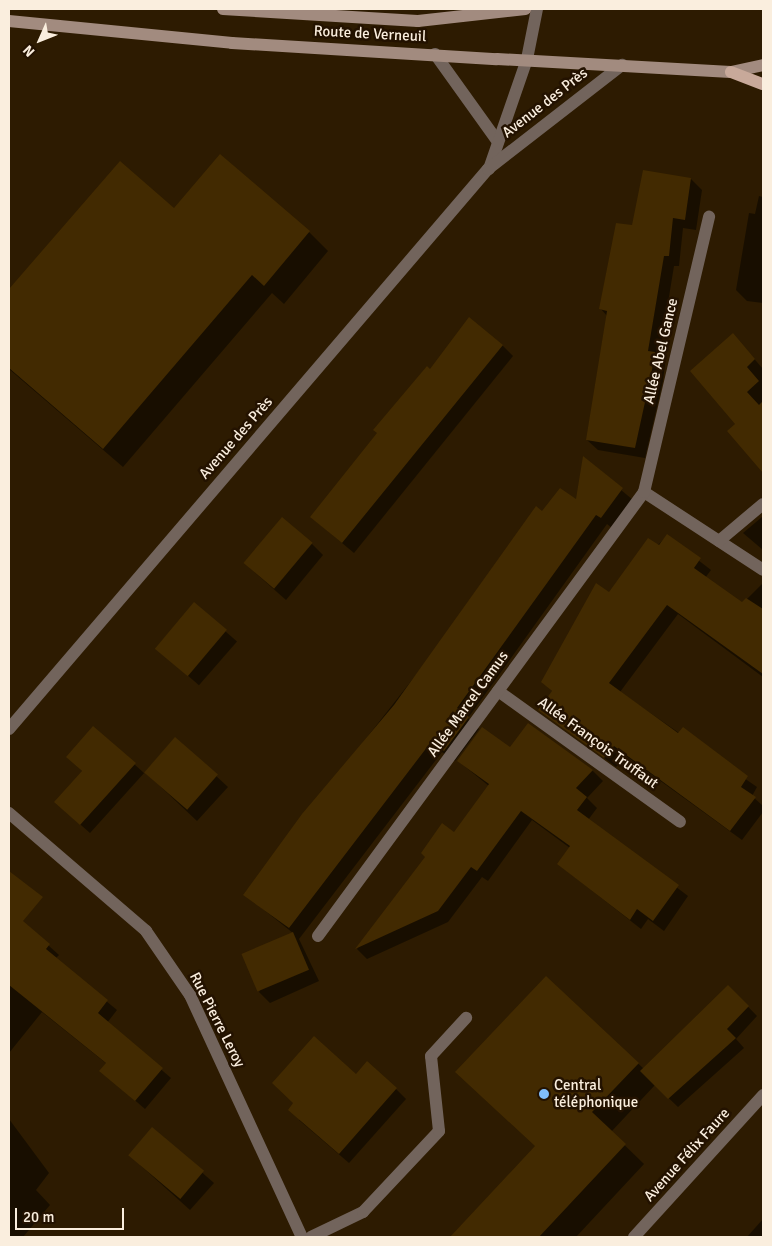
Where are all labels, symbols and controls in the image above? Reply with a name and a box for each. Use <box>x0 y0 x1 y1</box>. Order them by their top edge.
north arrow <box>15 15 65 65</box>
street label: Route de Verneuil <box>313 22 427 46</box>
text: N <box>19 41 38 60</box>
street label: Avenue des Près <box>499 64 591 142</box>
street label: Allée Abel Gance <box>640 296 682 406</box>
street label: Avenue des Près <box>195 393 277 483</box>
street label: Allée Marcel Camus <box>424 648 512 760</box>
street label: Allée François Truffaut <box>534 693 662 793</box>
street label: Rue Pierre Leroy <box>185 970 249 1070</box>
place label: Central téléphonique <box>554 1076 638 1111</box>
marker: Central téléphonique <box>538 1088 550 1100</box>
street label: Avenue Félix Faure <box>640 1105 734 1205</box>
scale bar <box>18 1198 126 1230</box>
text: 20 m <box>23 1208 54 1226</box>

